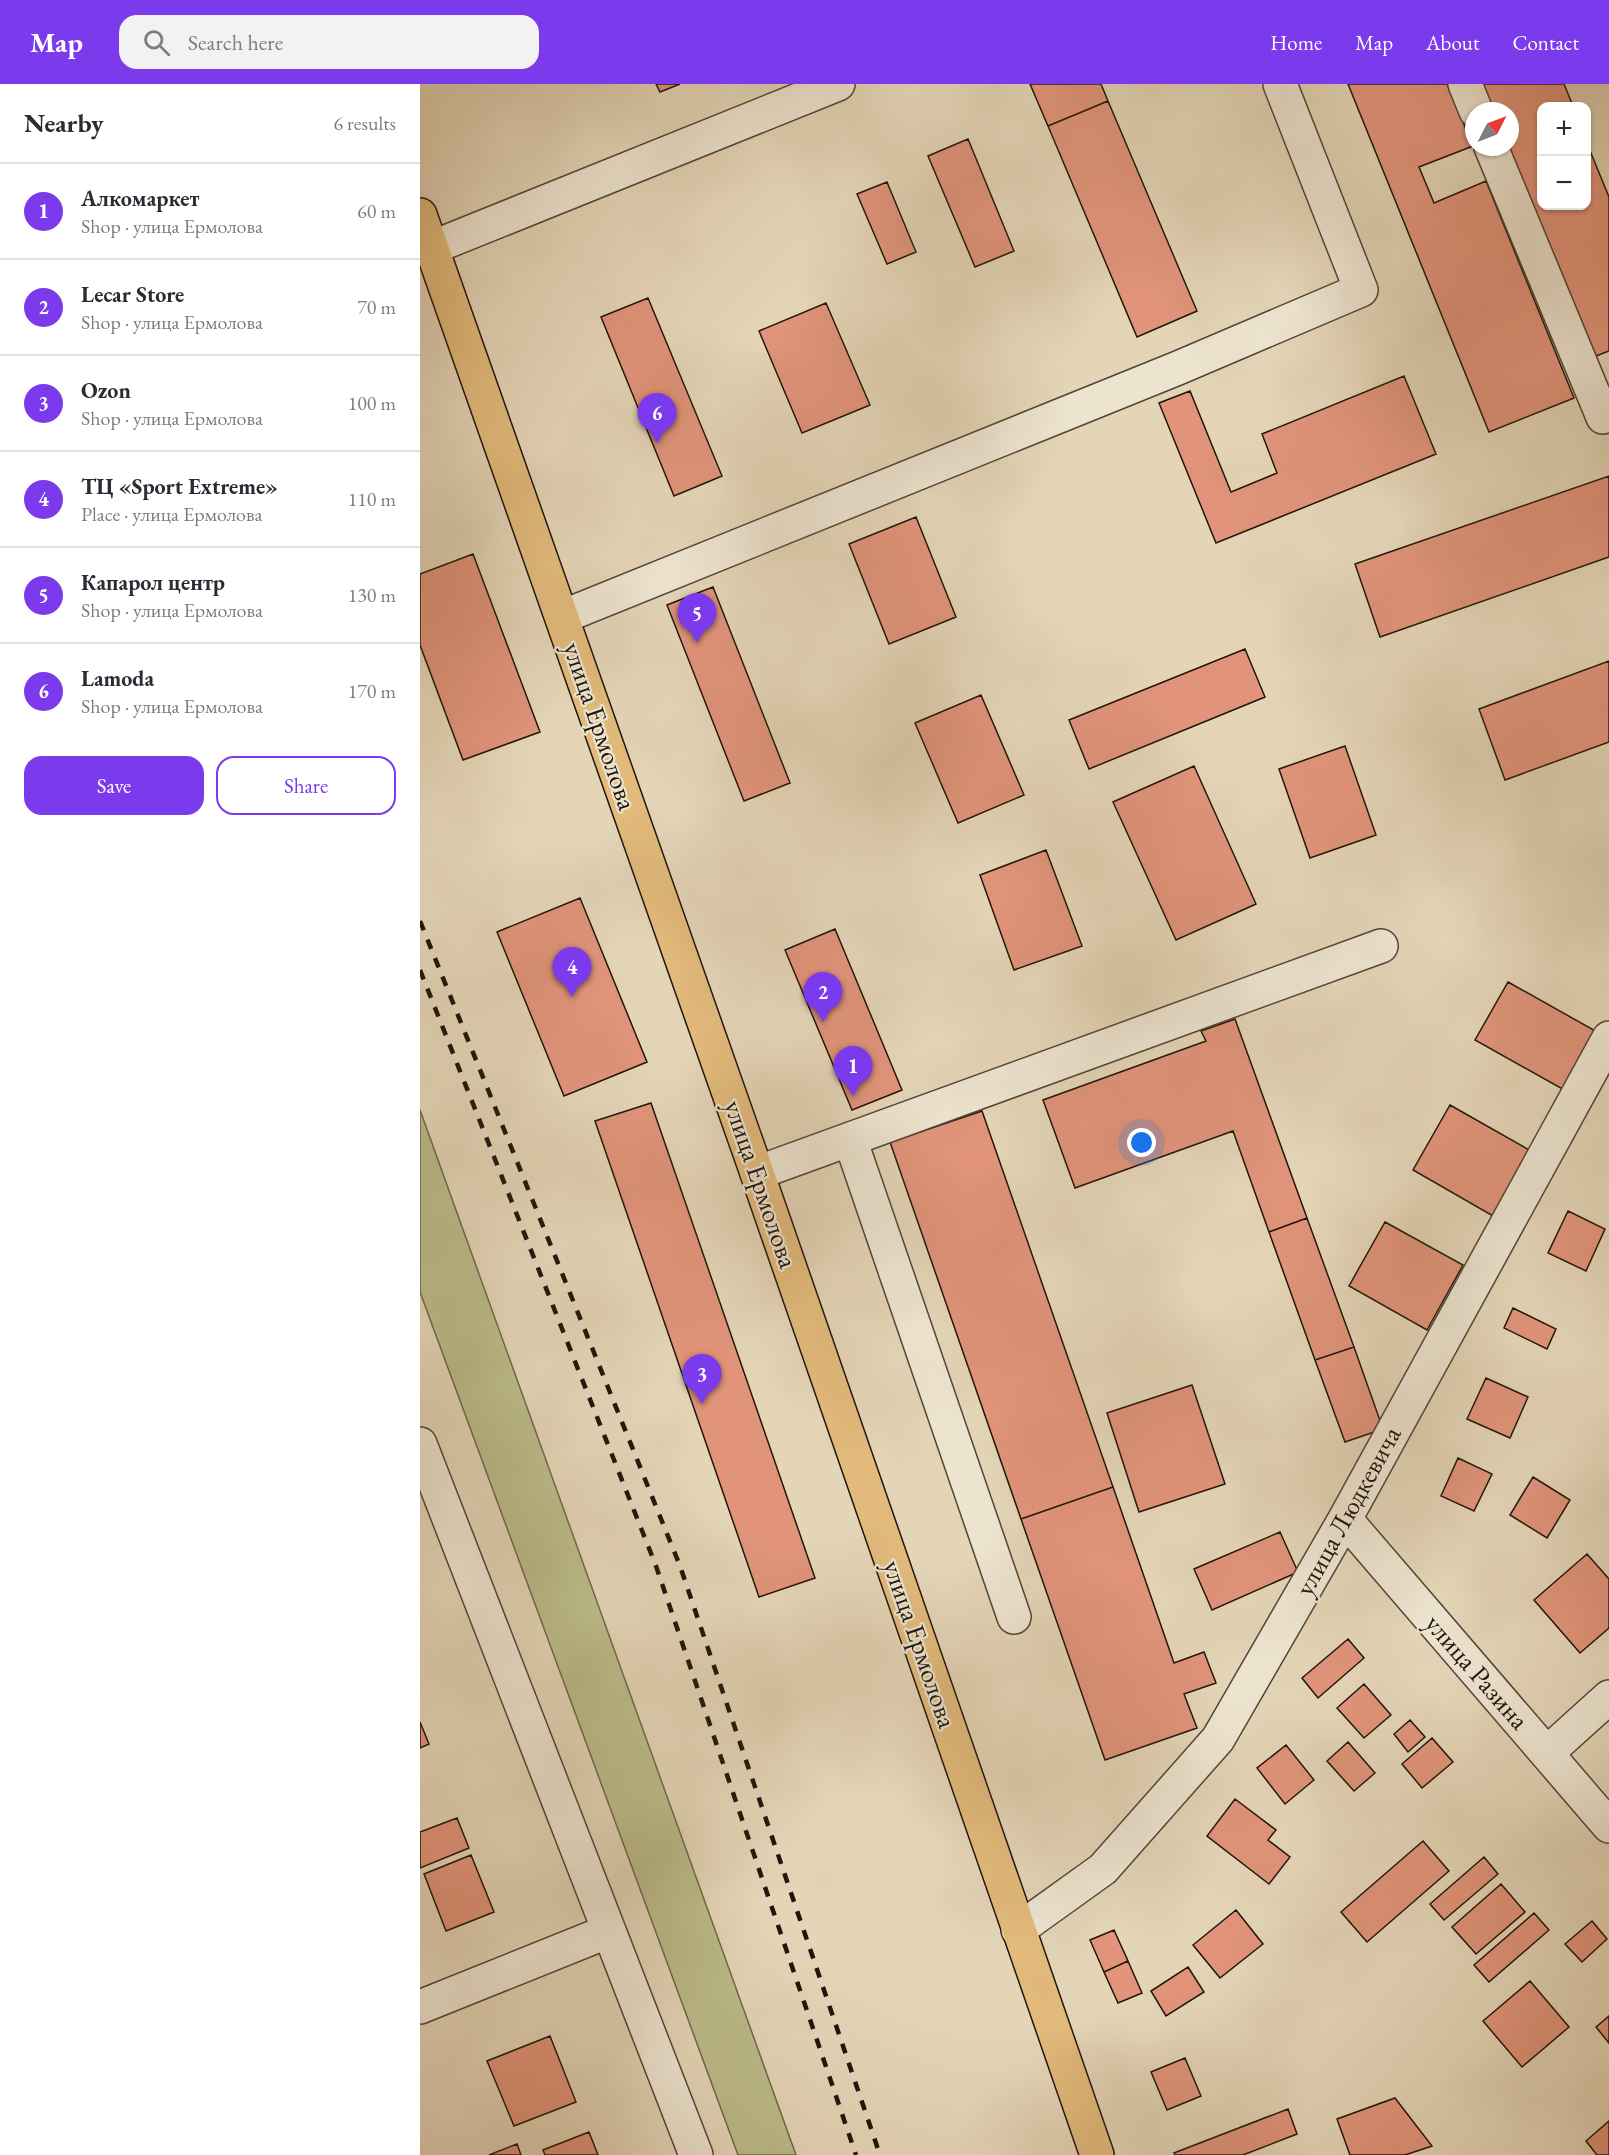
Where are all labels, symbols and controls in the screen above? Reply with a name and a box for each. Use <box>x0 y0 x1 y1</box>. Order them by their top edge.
search box <box>119 15 539 69</box>
text: Map <box>30 24 83 60</box>
icon: search <box>140 26 173 59</box>
text: Search here <box>188 28 283 57</box>
text: Home <box>1270 29 1322 56</box>
text: Map <box>1355 29 1393 56</box>
text: About <box>1426 29 1479 56</box>
text: Contact <box>1512 29 1579 56</box>
north arrow <box>1465 102 1519 156</box>
map controls <box>1537 102 1591 210</box>
button: + <box>1537 102 1591 156</box>
text: Nearby <box>24 106 104 140</box>
text: 6 results <box>333 110 396 136</box>
button: − <box>1537 156 1591 210</box>
text: Алкомаркет <box>81 184 199 213</box>
text: 1 <box>38 198 49 224</box>
text: 60 m <box>357 198 396 224</box>
text: Shop · улица Ермолова <box>81 213 263 239</box>
text: Lecar Store <box>81 280 184 309</box>
text: 2 <box>38 294 49 320</box>
text: 70 m <box>357 294 396 320</box>
text: Shop · улица Ермолова <box>81 309 263 335</box>
text: Ozon <box>81 376 131 405</box>
text: 3 <box>38 390 49 416</box>
text: 100 m <box>348 390 396 416</box>
pin: 6 <box>638 394 676 443</box>
text: Shop · улица Ермолова <box>81 405 263 431</box>
text: ТЦ «Sport Extreme» <box>81 472 278 501</box>
text: 4 <box>38 486 49 512</box>
text: 110 m <box>348 486 396 512</box>
text: Place · улица Ермолова <box>81 501 262 527</box>
text: Капарол центр <box>81 568 225 597</box>
text: 5 <box>38 582 49 608</box>
text: 130 m <box>348 582 396 608</box>
pin: 5 <box>678 594 716 643</box>
text: Shop · улица Ермолова <box>81 597 263 623</box>
street label: улица Ермолова <box>555 637 646 815</box>
text: Lamoda <box>81 664 154 693</box>
text: 6 <box>38 678 49 704</box>
text: 170 m <box>348 678 396 704</box>
text: Shop · улица Ермолова <box>81 693 263 719</box>
button: Save <box>24 756 204 815</box>
button: Share <box>216 756 396 815</box>
pin: 4 <box>552 948 592 997</box>
pin: 2 <box>804 972 842 1022</box>
pin: 1 <box>834 1046 872 1096</box>
street label: улица Ермолова <box>716 1095 807 1273</box>
your location <box>1127 1128 1156 1157</box>
pin: 3 <box>682 1354 722 1404</box>
street label: улица Людкевича <box>1287 1420 1409 1602</box>
street label: улица Ермолова <box>875 1555 966 1733</box>
street label: улица Разина <box>1418 1607 1537 1737</box>

